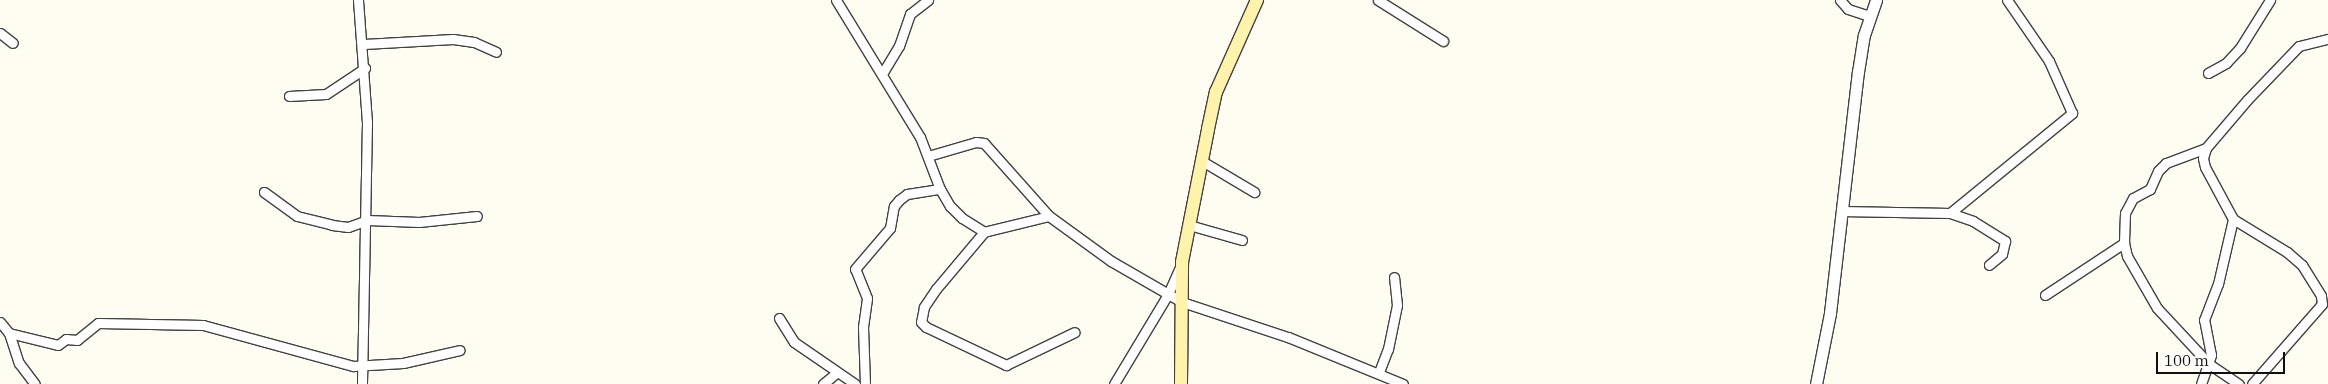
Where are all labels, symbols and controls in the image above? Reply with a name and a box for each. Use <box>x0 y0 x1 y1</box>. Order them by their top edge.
scale bar <box>2158 342 2287 374</box>
text: 100 m <box>2164 351 2209 370</box>

